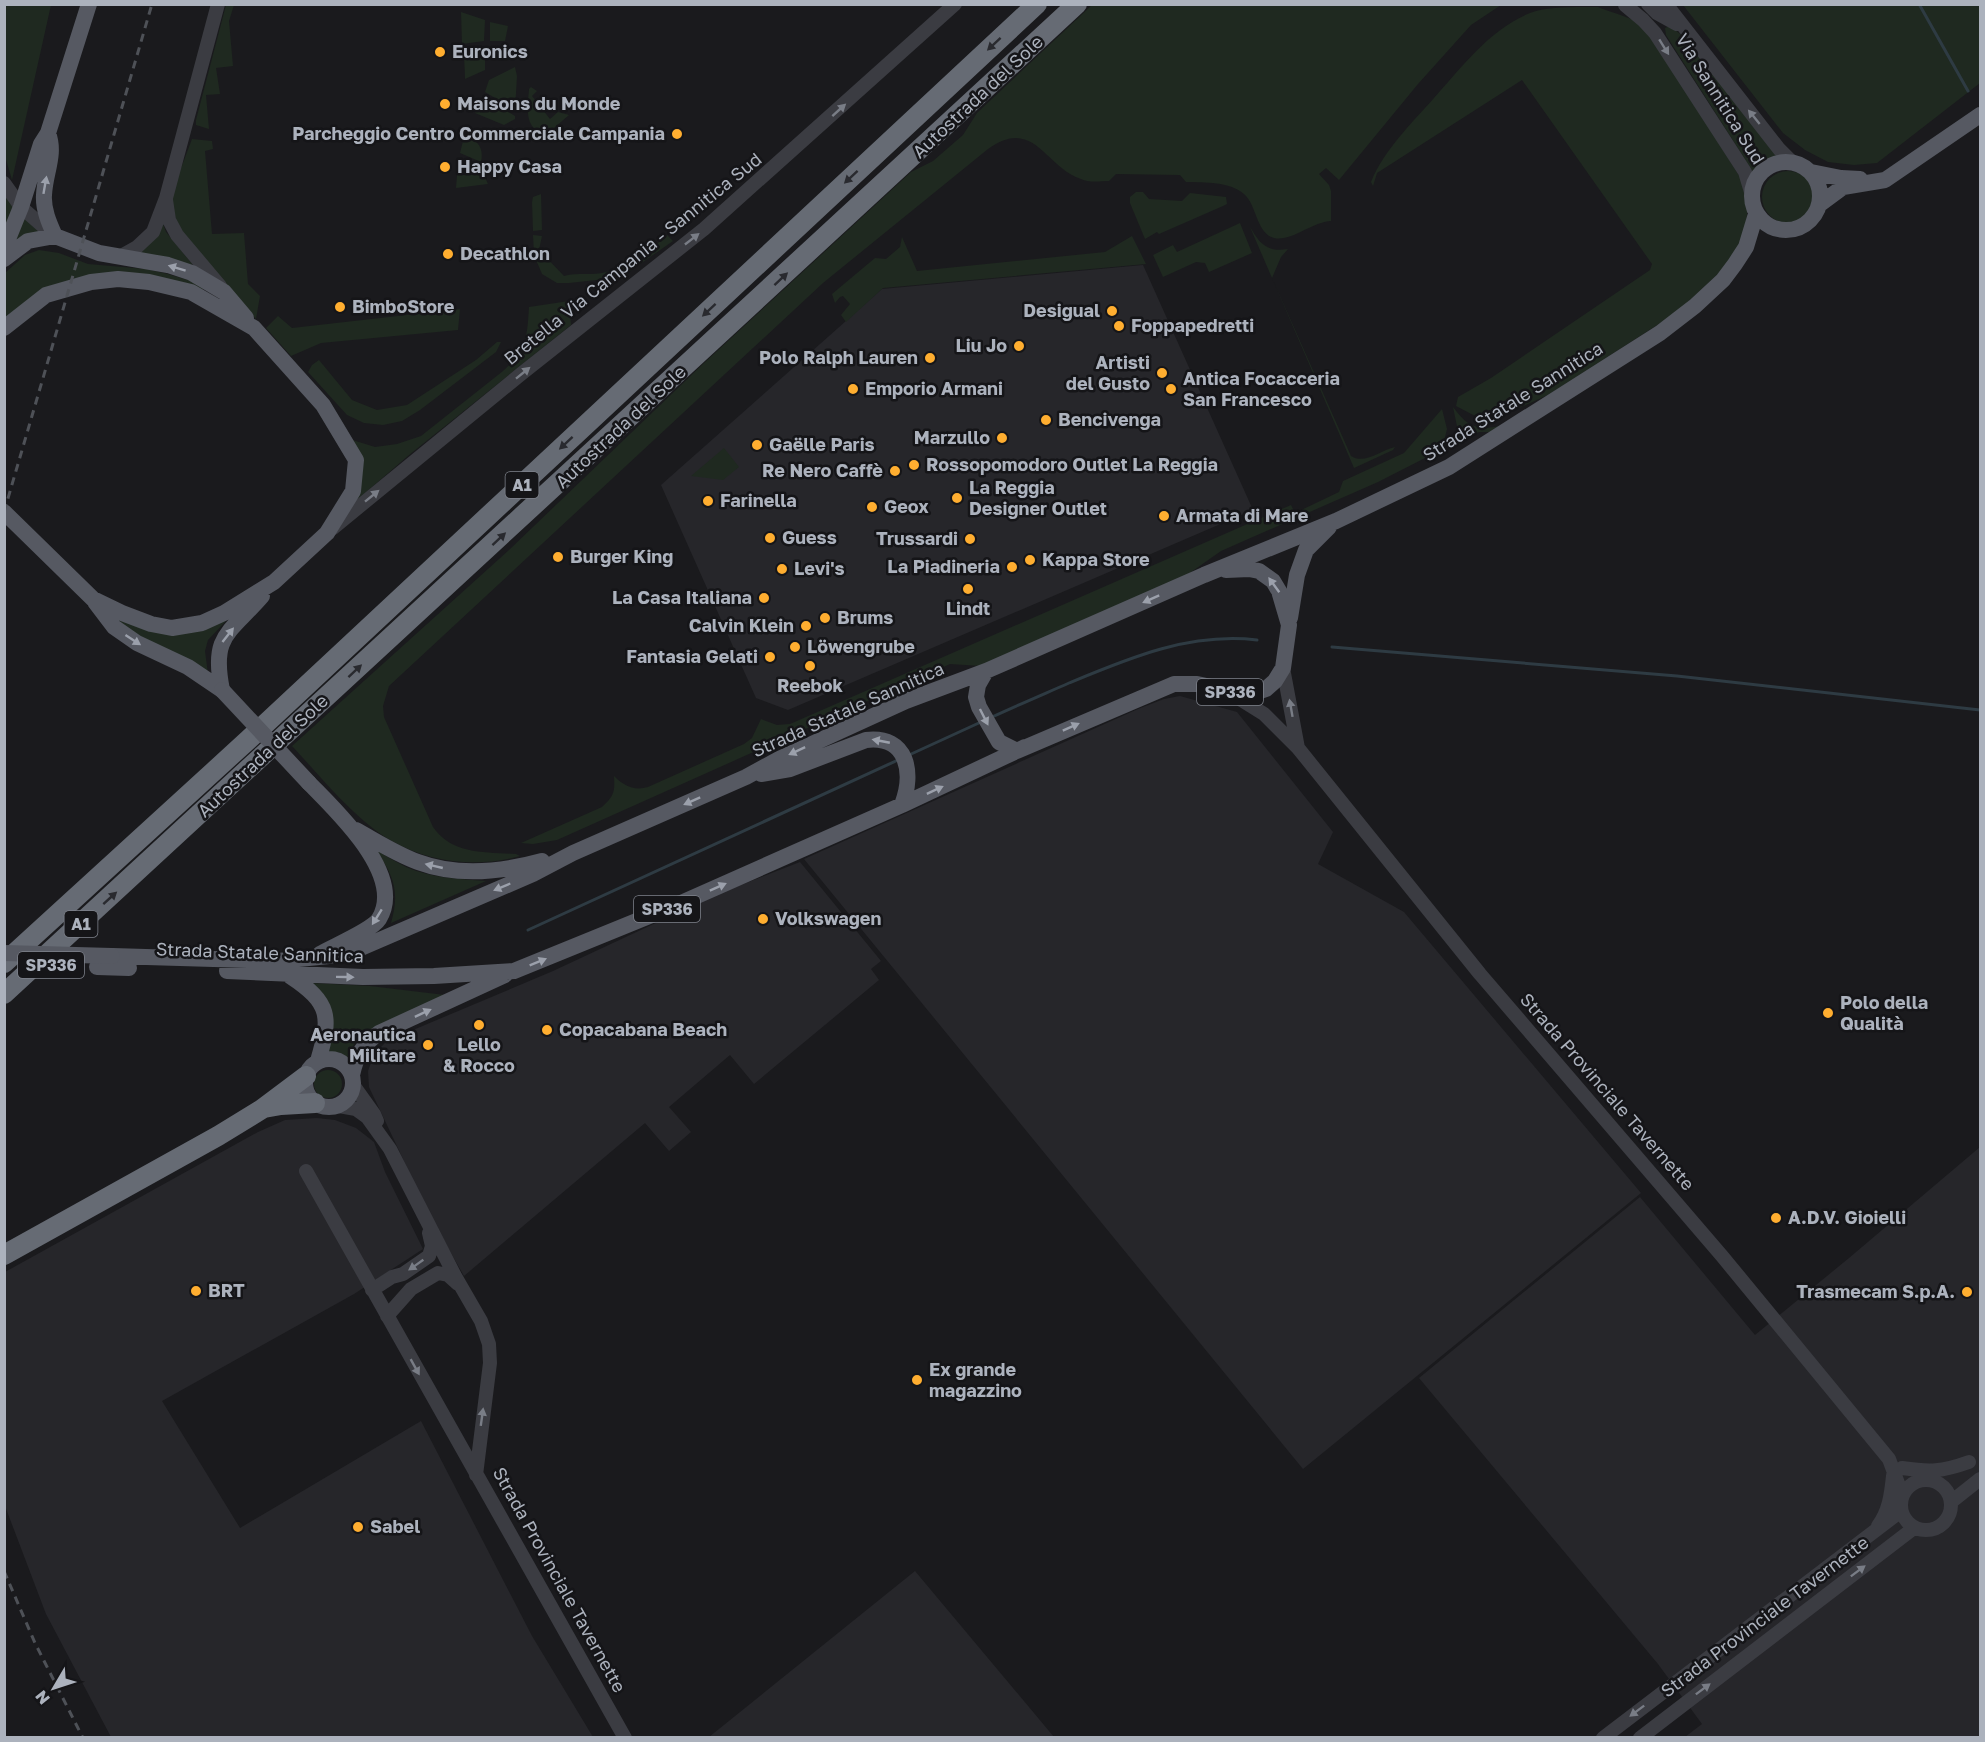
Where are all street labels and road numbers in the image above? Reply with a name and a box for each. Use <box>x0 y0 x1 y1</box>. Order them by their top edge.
street label: Via Sannitica Sud <box>1672 29 1770 168</box>
street label: Autostrada del Sole <box>908 30 1047 162</box>
street label: Bretella Via Campania - Sannitica Sud <box>499 147 766 369</box>
street label: Strada Statale Sannitica <box>1418 337 1607 466</box>
street label: Autostrada del Sole <box>551 360 690 492</box>
road number: A1 <box>506 472 538 498</box>
street label: Strada Statale Sannitica <box>748 657 947 761</box>
road number: SP336 <box>1197 679 1263 705</box>
street label: Autostrada del Sole <box>193 689 332 821</box>
road number: SP336 <box>634 896 700 922</box>
road number: A1 <box>64 911 98 937</box>
street label: Strada Statale Sannitica <box>156 937 364 967</box>
road number: SP336 <box>18 952 84 978</box>
street label: Strada Provinciale Tavernette <box>1516 988 1699 1194</box>
street label: Strada Provinciale Tavernette <box>489 1463 631 1696</box>
street label: Strada Provinciale Tavernette <box>1656 1531 1873 1701</box>

